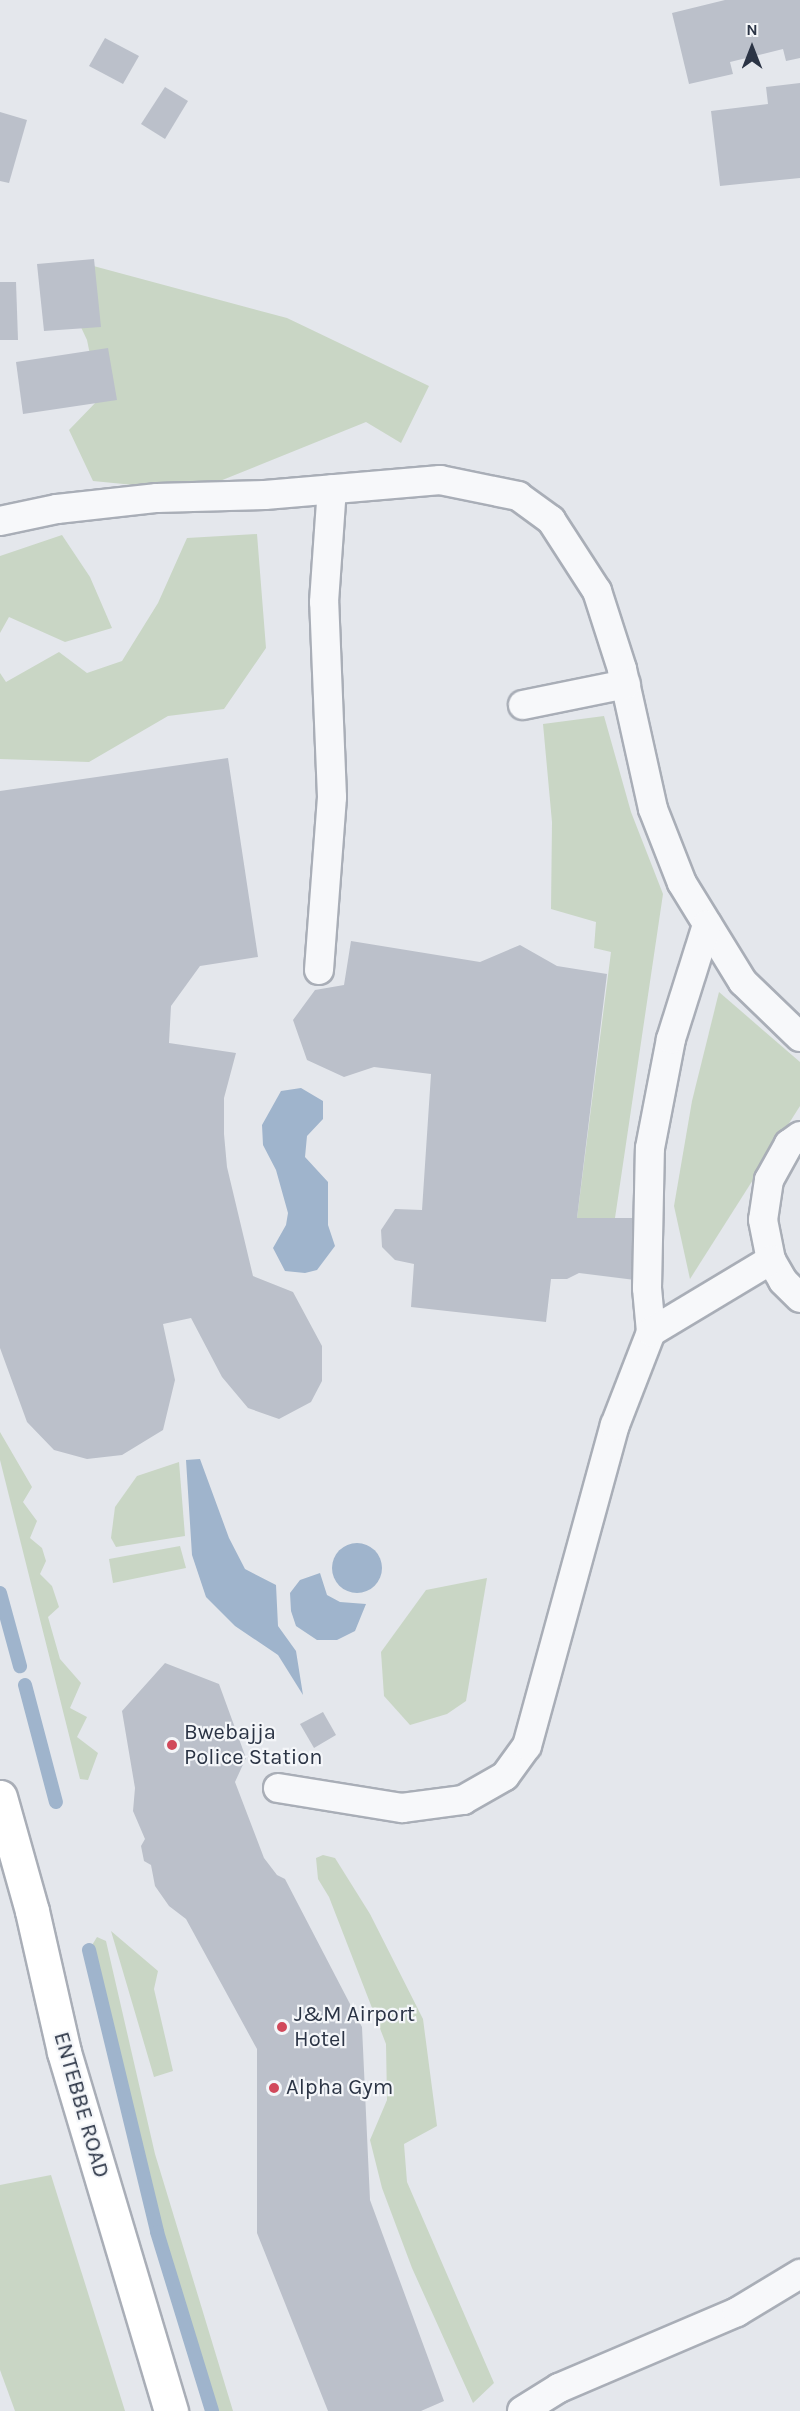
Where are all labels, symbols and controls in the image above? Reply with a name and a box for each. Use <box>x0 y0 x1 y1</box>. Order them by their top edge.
north arrow <box>722 18 782 78</box>
text: N <box>746 20 758 39</box>
place label: Bwebajja Police Station <box>184 1719 323 1771</box>
marker: Bwebajja Police Station <box>165 1738 179 1752</box>
place label: J&M Airport Hotel <box>294 2001 415 2052</box>
marker: J&M Airport Hotel <box>275 2020 289 2034</box>
street label: ENTEBBE ROAD <box>48 2029 114 2181</box>
place label: Alpha Gym <box>286 2075 393 2101</box>
marker: Alpha Gym <box>267 2081 281 2095</box>

